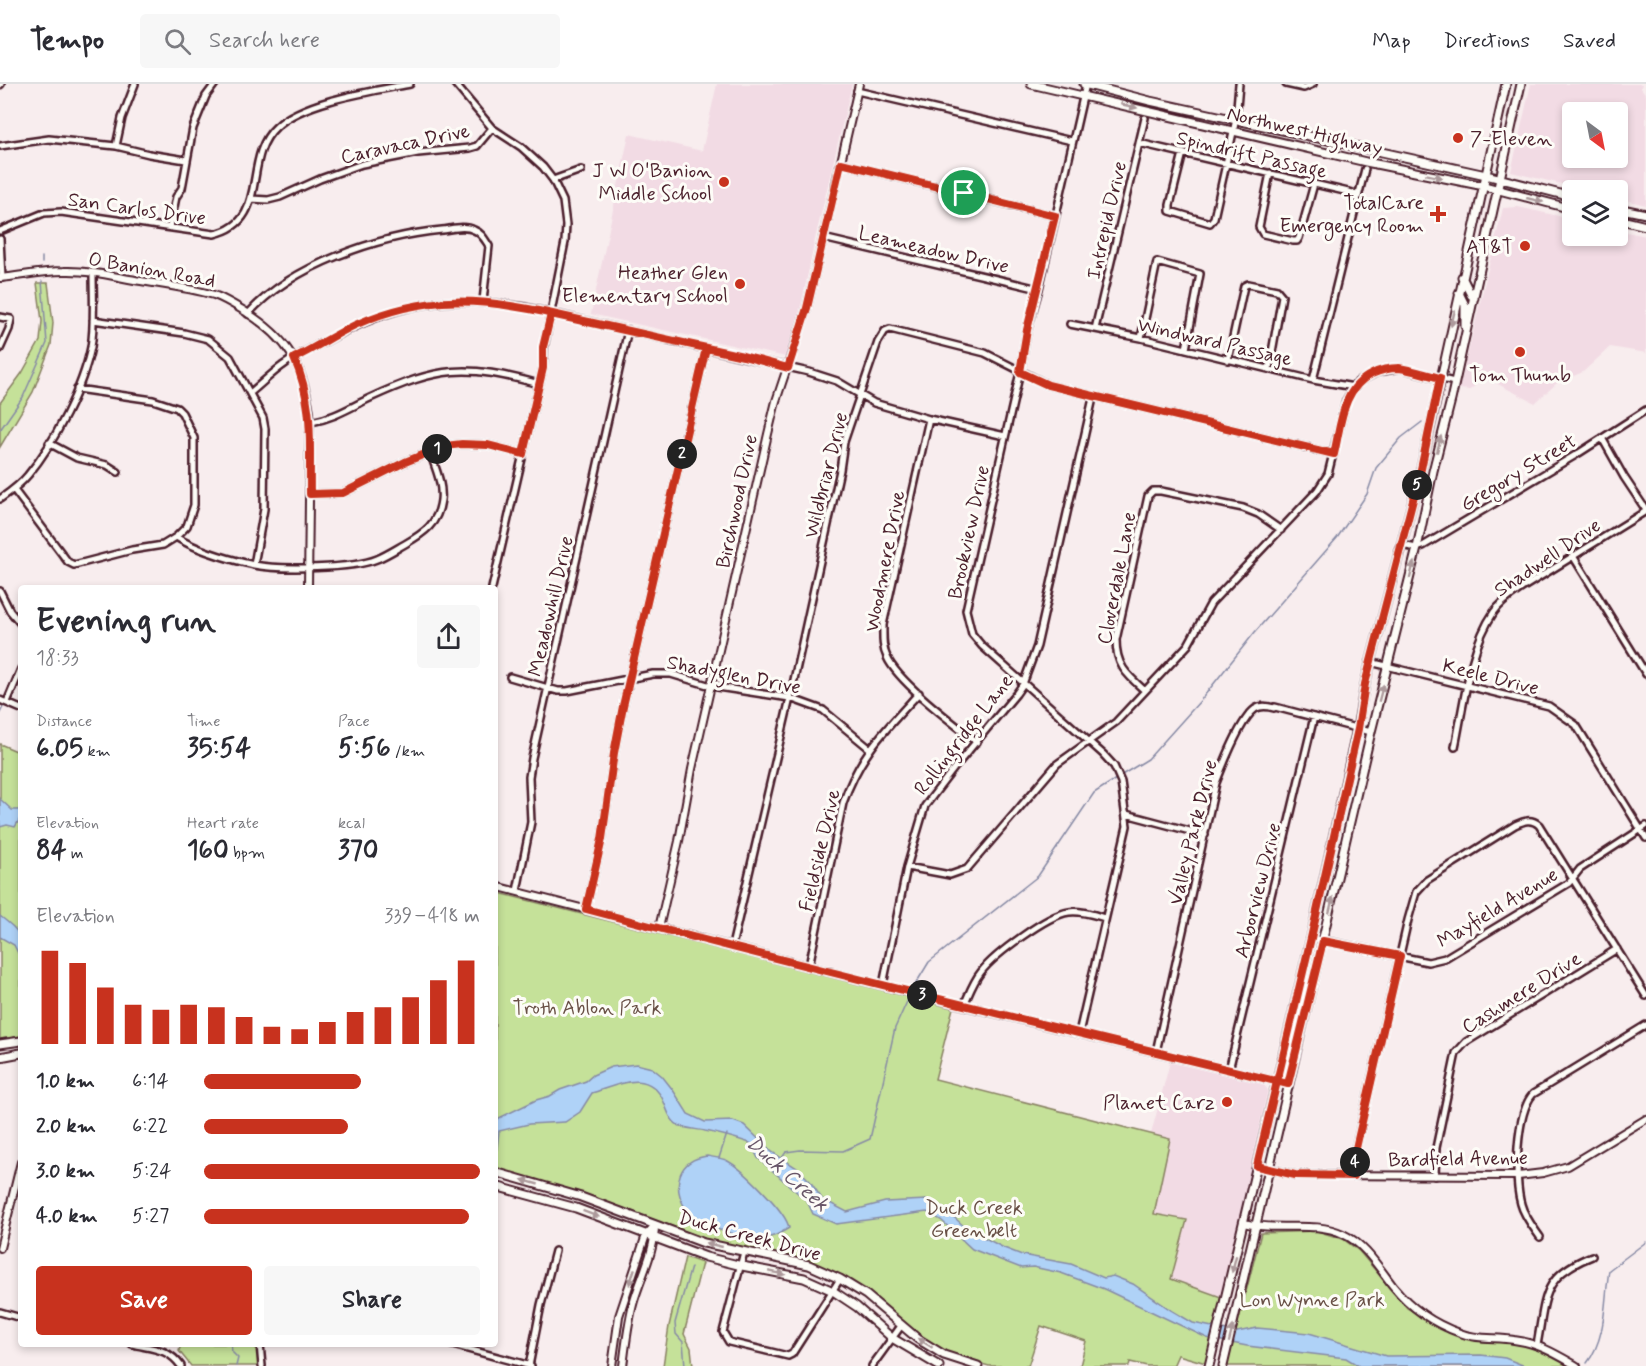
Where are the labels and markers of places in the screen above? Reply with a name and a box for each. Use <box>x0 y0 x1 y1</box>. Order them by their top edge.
place label: 7-Eleven <box>1470 126 1553 153</box>
marker: 7-Eleven <box>1451 131 1465 145</box>
place label: J W O'Banion Middle School <box>592 158 712 208</box>
pin <box>938 167 989 218</box>
marker: J W O'Banion Middle School <box>717 175 731 189</box>
place label: TotalCare Emergency Room <box>1280 190 1424 241</box>
marker: TotalCare Emergency Room <box>1429 205 1447 223</box>
place label: AT&T <box>1466 234 1513 261</box>
marker: AT&T <box>1518 239 1532 253</box>
place label: Heather Glen Elementary School <box>562 260 728 310</box>
marker: Heather Glen Elementary School <box>733 277 747 291</box>
marker: Tom Thumb <box>1513 345 1527 359</box>
place label: Tom Thumb <box>1469 362 1571 389</box>
pin: 1 <box>422 434 452 464</box>
pin: 2 <box>667 439 697 469</box>
pin: 5 <box>1402 470 1432 500</box>
pin: 3 <box>907 980 937 1010</box>
place label: Planet Carz <box>1103 1090 1215 1117</box>
marker: Planet Carz <box>1220 1095 1234 1109</box>
pin: 4 <box>1340 1147 1370 1177</box>

